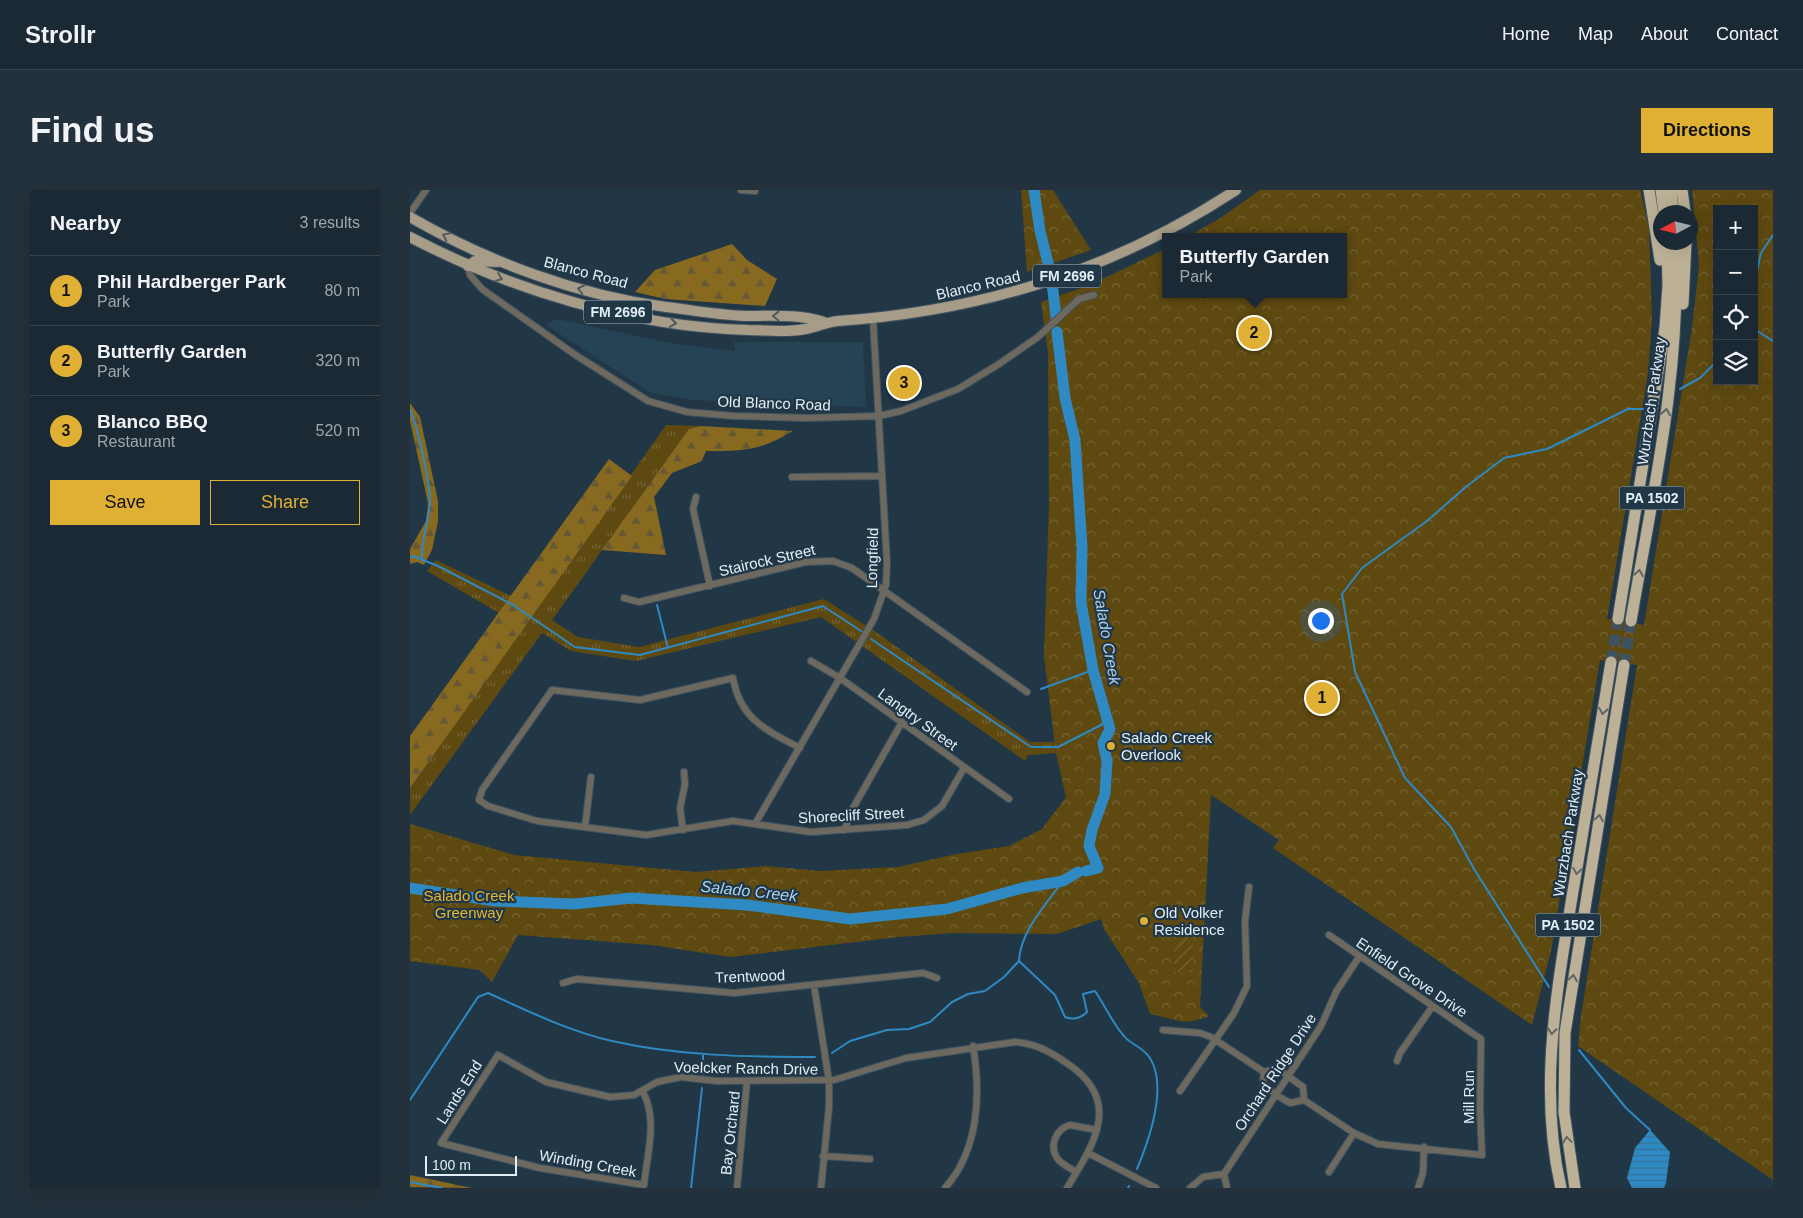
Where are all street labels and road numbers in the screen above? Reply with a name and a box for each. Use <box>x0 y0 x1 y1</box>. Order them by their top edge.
street label: Blanco Road <box>542 253 630 291</box>
road number: FM 2696 <box>1033 264 1101 288</box>
street label: Blanco Road <box>934 267 1022 303</box>
road number: FM 2696 <box>584 300 652 324</box>
street label: Wurzbach Parkway <box>1634 335 1668 466</box>
street label: Old Blanco Road <box>717 393 831 413</box>
road number: PA 1502 <box>1620 486 1684 510</box>
street label: Longfield <box>863 527 881 589</box>
street label: Stairock Street <box>717 540 818 579</box>
street label: Langtry Street <box>875 684 962 754</box>
street label: Wurzbach Parkway <box>1550 768 1587 898</box>
street label: Shorecliff Street <box>797 804 905 826</box>
road number: PA 1502 <box>1536 914 1600 936</box>
street label: Enfield Grove Drive <box>1353 934 1471 1020</box>
street label: Trentwood <box>715 966 785 986</box>
street label: Orchard Ridge Drive <box>1231 1010 1319 1134</box>
street label: Lands End <box>433 1057 485 1127</box>
street label: Voelcker Ranch Drive <box>674 1058 818 1078</box>
street label: Mill Run <box>1460 1070 1477 1124</box>
street label: Bay Orchard <box>717 1090 743 1176</box>
street label: Winding Creek <box>538 1146 638 1180</box>

